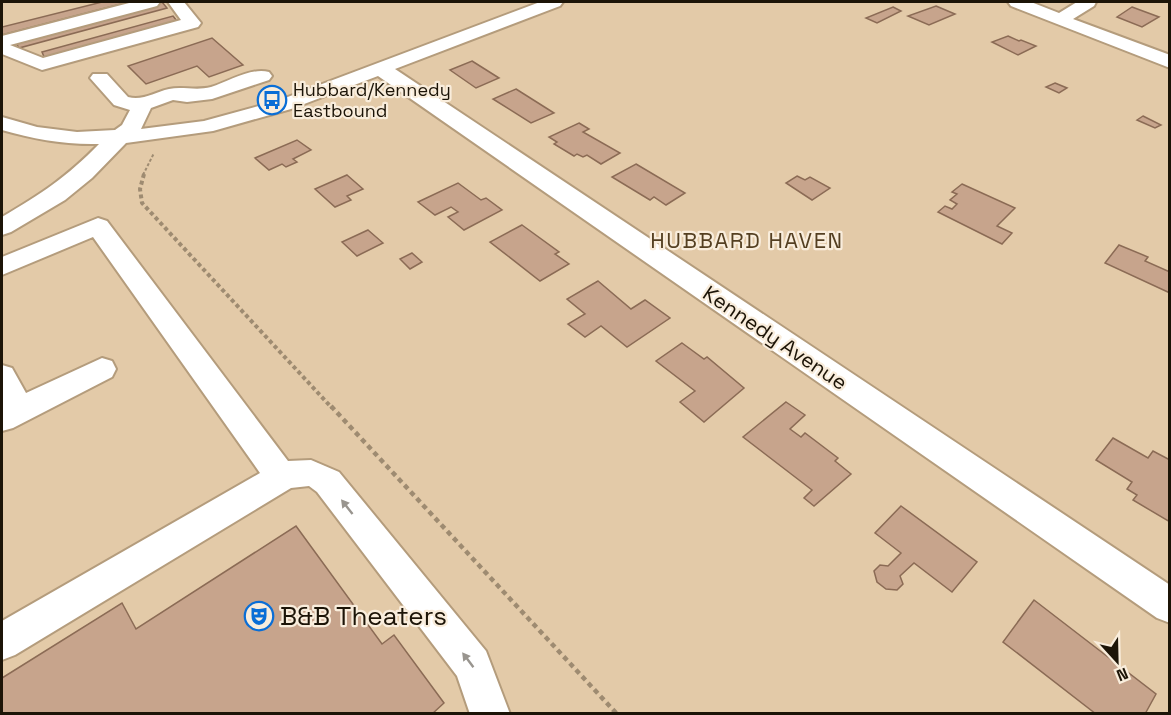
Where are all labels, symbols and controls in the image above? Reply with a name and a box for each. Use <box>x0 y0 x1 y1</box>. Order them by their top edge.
place label: Hubbard/Kennedy Eastbound <box>293 78 451 122</box>
bus stop icon: Hubbard/Kennedy Eastbound <box>256 84 288 116</box>
district label: HUBBARD HAVEN <box>650 226 844 254</box>
street label: Kennedy Avenue <box>698 279 853 396</box>
one-way arrow <box>342 499 354 514</box>
place label: B&B Theaters <box>280 599 447 633</box>
theatre icon: B&B Theaters <box>243 600 275 632</box>
north arrow <box>1087 631 1147 691</box>
one-way arrow <box>462 652 474 668</box>
text: N <box>1114 663 1131 686</box>

